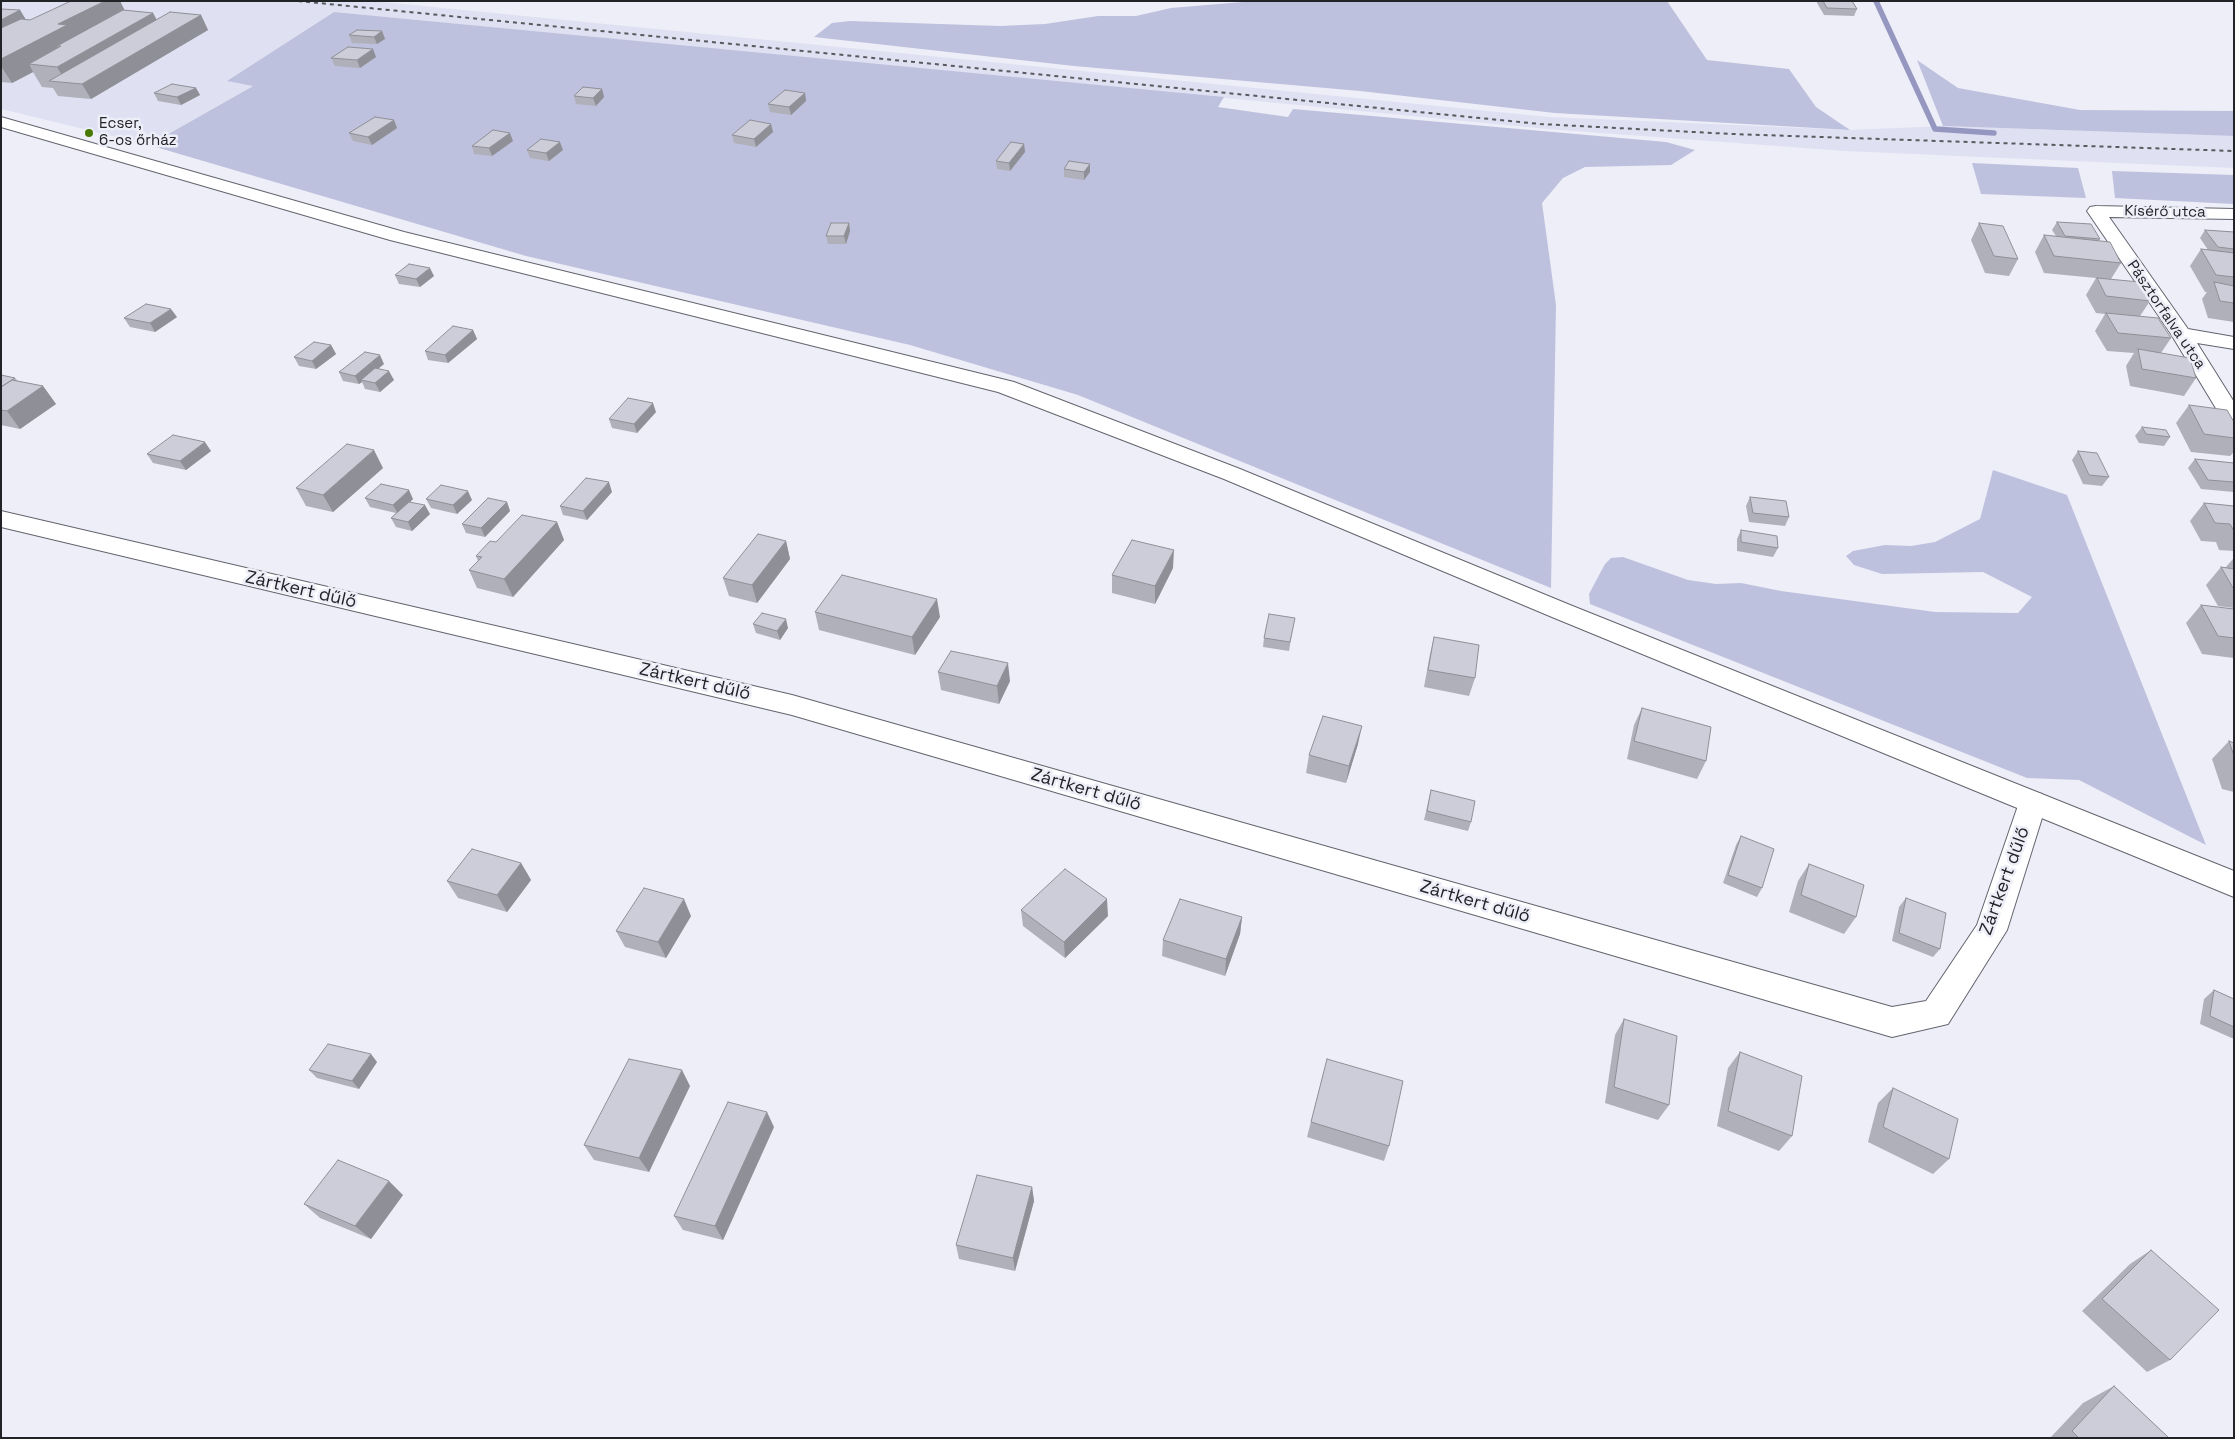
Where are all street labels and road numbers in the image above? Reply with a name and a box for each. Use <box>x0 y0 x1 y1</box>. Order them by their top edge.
street label: Kísérő utca <box>2124 202 2206 222</box>
street label: Pásztorfalva utca <box>2123 257 2209 373</box>
street label: Zártkert dűlő <box>243 567 359 613</box>
street label: Zártkert dűlő <box>637 659 753 705</box>
street label: Zártkert dűlő <box>1028 764 1144 816</box>
street label: Zártkert dűlő <box>1975 824 2035 938</box>
street label: Zártkert dűlő <box>1417 876 1533 928</box>

